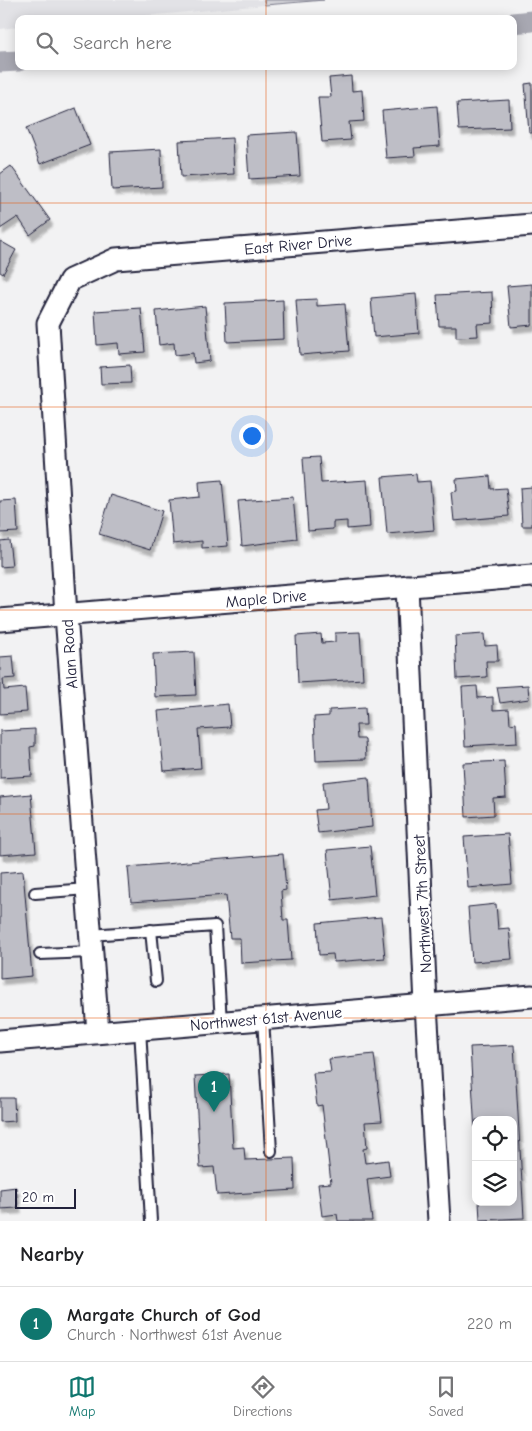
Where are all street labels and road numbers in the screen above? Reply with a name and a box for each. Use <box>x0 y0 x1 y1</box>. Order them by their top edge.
street label: East River Drive <box>243 231 353 259</box>
street label: Maple Drive <box>225 586 307 612</box>
street label: Alan Road <box>59 618 81 689</box>
street label: Northwest 7th Street <box>410 834 436 974</box>
street label: Northwest 61st Avenue <box>189 1003 343 1035</box>

